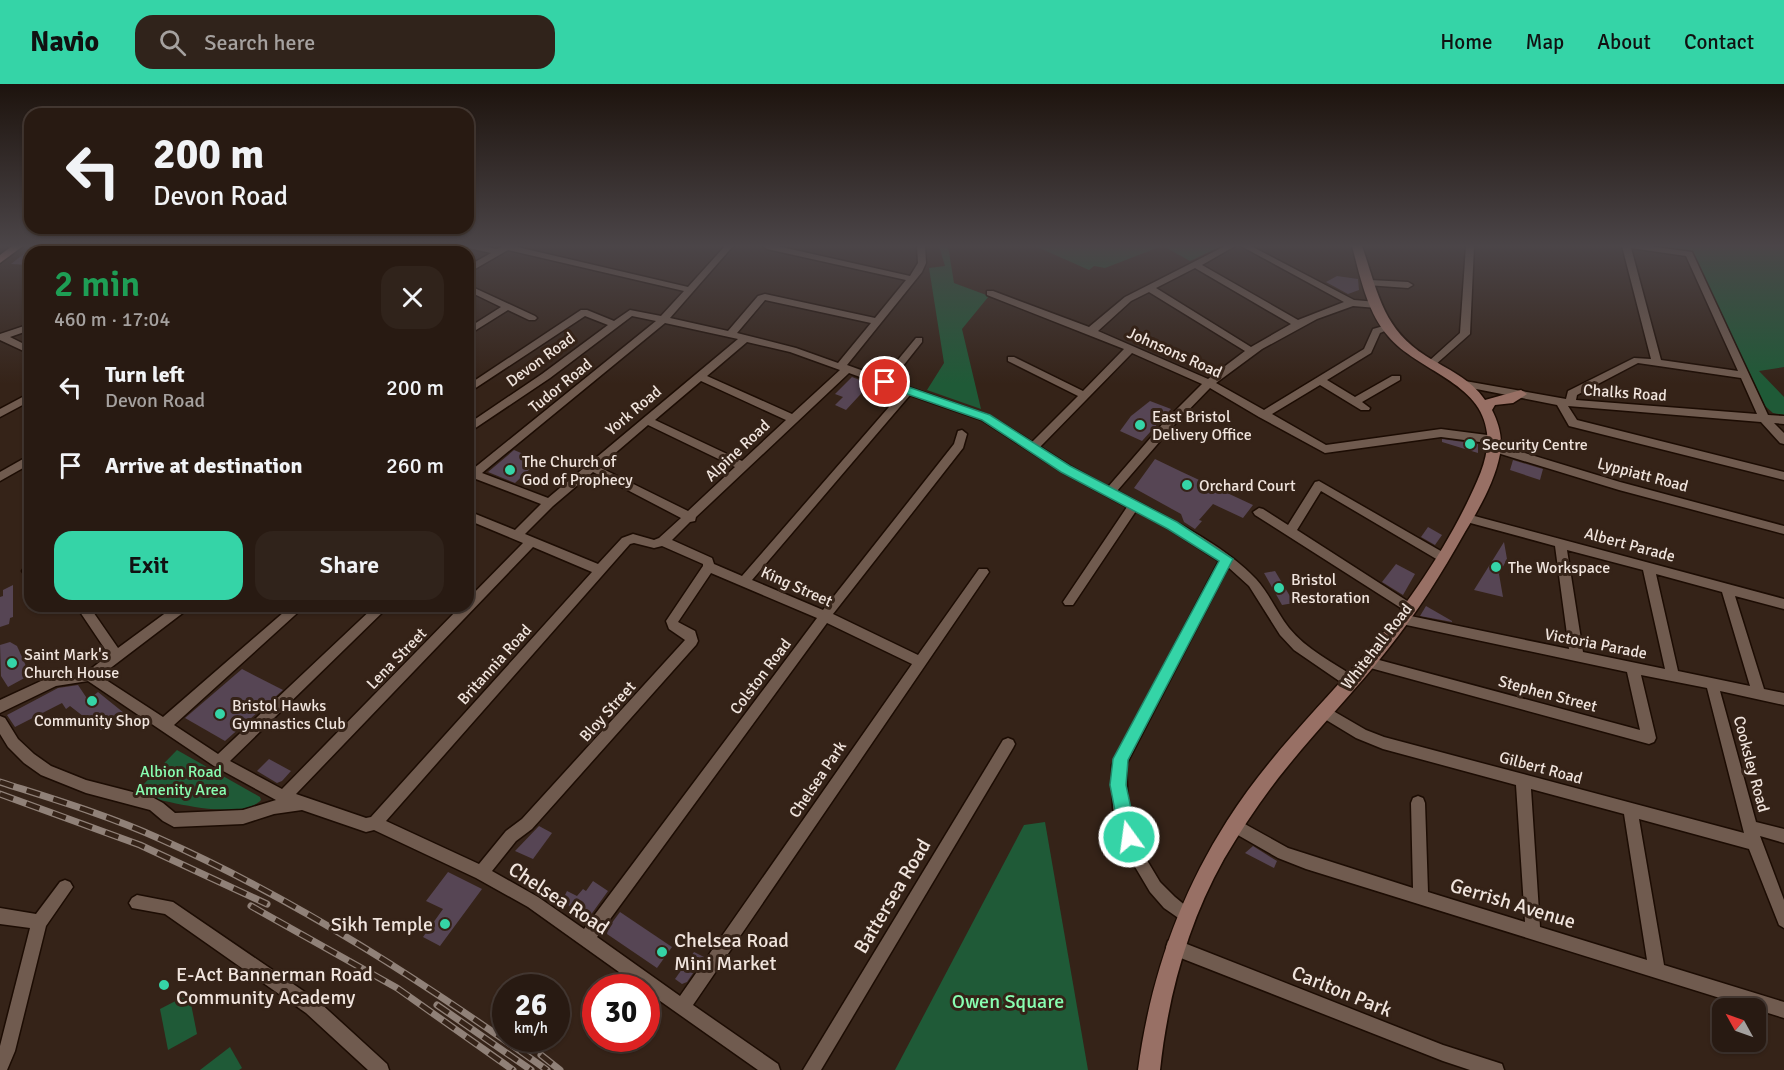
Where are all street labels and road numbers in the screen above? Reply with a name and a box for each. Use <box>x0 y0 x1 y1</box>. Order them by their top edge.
street label: Johnsons Road <box>1124 323 1225 383</box>
street label: Devon Road <box>502 328 579 391</box>
street label: Tudor Road <box>525 354 596 417</box>
street label: Chalks Road <box>1582 380 1668 406</box>
street label: York Road <box>602 382 666 440</box>
street label: Alpine Road <box>701 416 774 486</box>
street label: Lyppiatt Road <box>1595 453 1690 497</box>
street label: Albert Parade <box>1582 523 1677 567</box>
street label: King Street <box>758 562 836 612</box>
street label: Whitehall Road <box>1337 600 1417 694</box>
street label: Britannia Road <box>453 620 536 709</box>
street label: Lena Street <box>362 623 431 694</box>
street label: Victoria Parade <box>1543 624 1649 664</box>
street label: Colston Road <box>726 635 796 718</box>
street label: Stephen Street <box>1496 671 1600 717</box>
street label: Bloy Street <box>575 677 641 746</box>
street label: Cooksley Road <box>1729 714 1773 815</box>
street label: Chelsea Park <box>785 737 851 822</box>
street label: Gilbert Road <box>1497 747 1585 789</box>
street label: Battersea Road <box>848 834 936 958</box>
street label: Chelsea Road <box>504 857 614 940</box>
street label: Gerrish Avenue <box>1447 873 1579 934</box>
street label: Carlton Park <box>1288 960 1396 1023</box>

